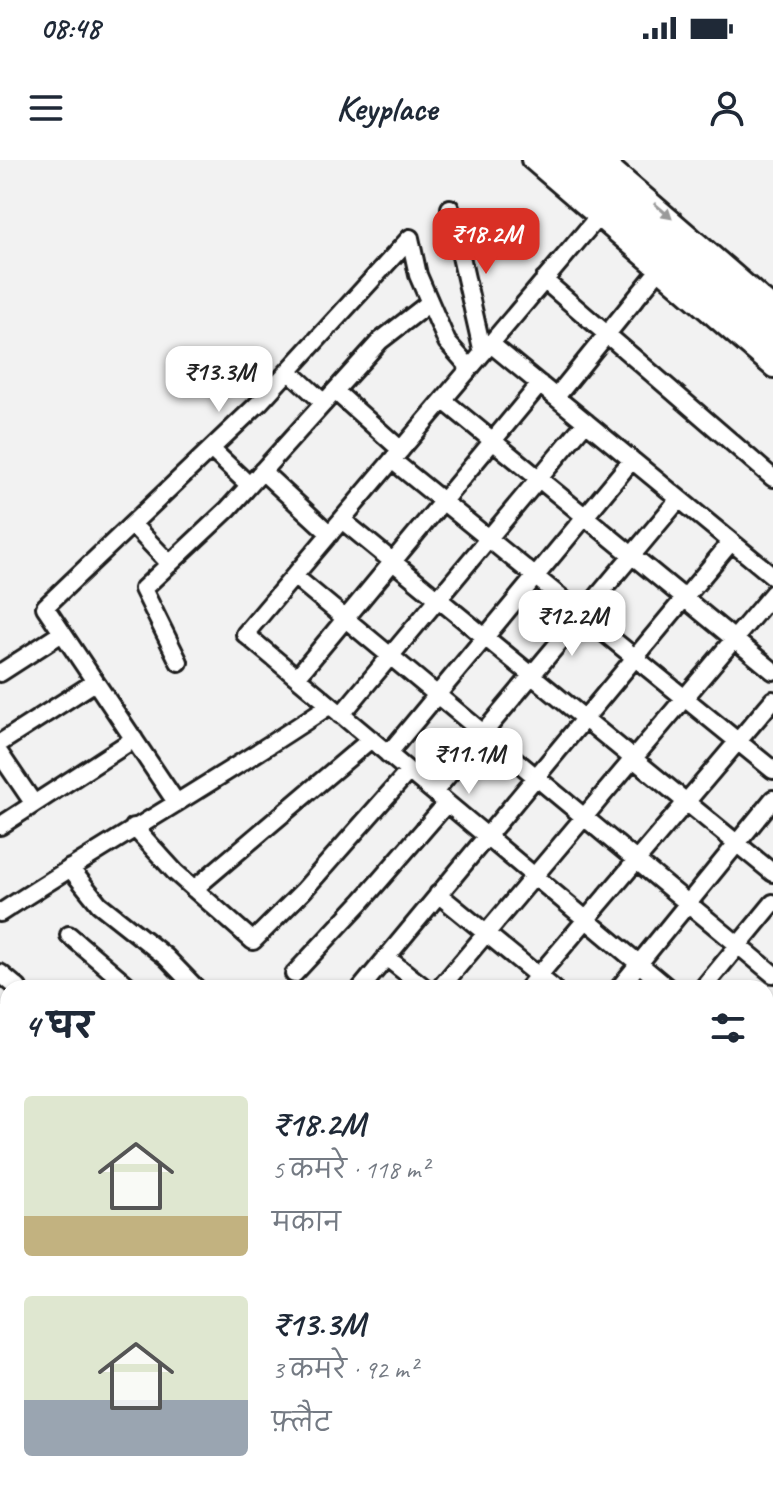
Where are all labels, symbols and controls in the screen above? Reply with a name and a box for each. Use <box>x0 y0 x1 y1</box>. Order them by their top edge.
text: 08:48 <box>40 9 100 47</box>
text: Keyplace <box>336 85 437 131</box>
icon: menu <box>24 86 68 130</box>
icon: person <box>705 86 749 130</box>
one-way arrow <box>653 202 673 219</box>
pin: ₹18.2M <box>421 208 551 276</box>
text: ₹18.2M <box>451 217 521 250</box>
pin: ₹13.3M <box>154 346 284 414</box>
text: ₹13.3M <box>184 355 254 388</box>
pin: ₹12.2M <box>507 590 637 658</box>
text: ₹12.2M <box>537 599 607 632</box>
pin: ₹11.1M <box>404 728 534 796</box>
text: ₹11.1M <box>434 737 504 770</box>
text: 4 घर <box>24 1004 93 1047</box>
icon: filters <box>706 1006 750 1050</box>
text: ₹18.2M <box>272 1102 365 1145</box>
icon: home <box>88 1128 184 1224</box>
text: 5 कमरे · 118 m² <box>272 1153 428 1186</box>
text: मकान <box>272 1206 341 1239</box>
text: ₹13.3M <box>272 1302 365 1345</box>
icon: home <box>88 1328 184 1424</box>
text: 3 कमरे · 92 m² <box>272 1353 417 1386</box>
text: फ़्लैट <box>272 1406 331 1439</box>

